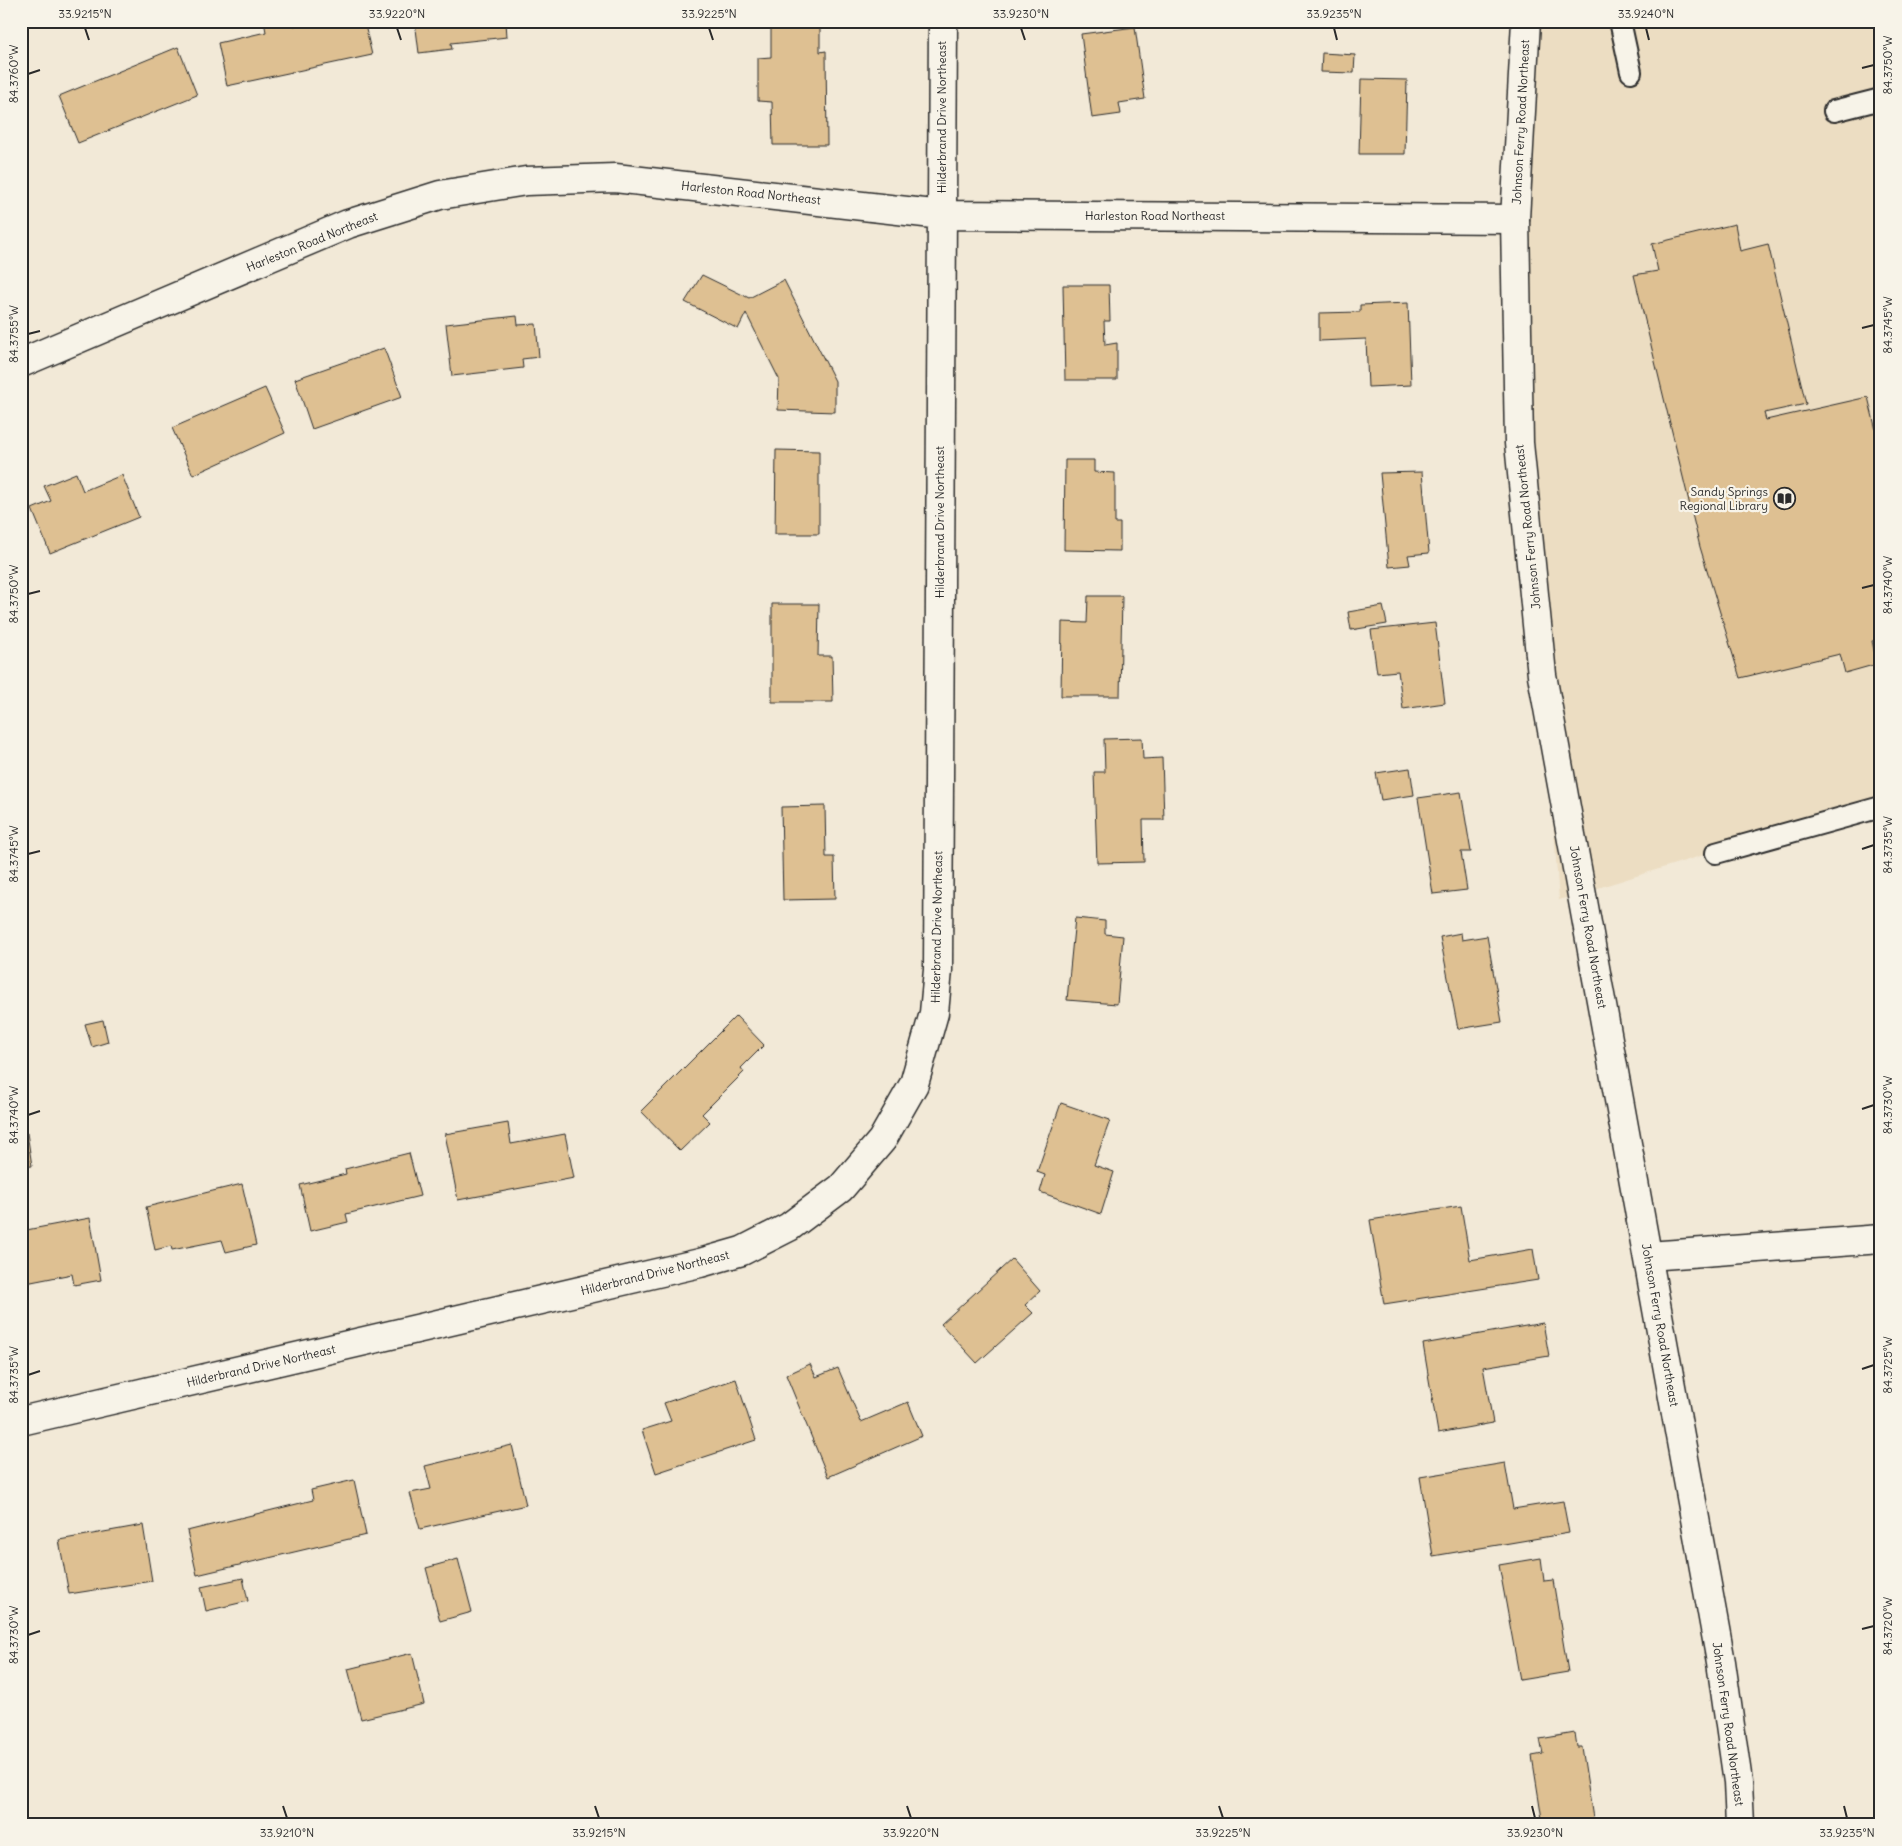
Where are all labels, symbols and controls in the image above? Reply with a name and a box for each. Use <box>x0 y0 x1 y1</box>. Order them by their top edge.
text: 33.9215°N <box>58 6 112 21</box>
text: 33.9220°N <box>369 6 425 21</box>
text: 33.9225°N <box>681 6 737 21</box>
text: 33.9230°N <box>993 6 1049 21</box>
text: 33.9235°N <box>1306 6 1362 21</box>
text: 33.9240°N <box>1618 6 1674 21</box>
text: 84.3750°W <box>1880 36 1895 94</box>
street label: Johnson Ferry Road Northeast <box>1509 39 1532 205</box>
street label: Hilderbrand Drive Northeast <box>934 41 949 193</box>
text: 84.3760°W <box>6 45 21 103</box>
street label: Harleston Road Northeast <box>681 178 822 207</box>
street label: Harleston Road Northeast <box>244 208 380 275</box>
street label: Harleston Road Northeast <box>1085 208 1225 223</box>
text: 84.3745°W <box>1880 296 1895 354</box>
text: 84.3755°W <box>6 305 21 363</box>
street label: Johnson Ferry Road Northeast <box>1511 444 1544 610</box>
street label: Hilderbrand Drive Northeast <box>932 446 947 598</box>
place label: Sandy Springs Regional Library <box>1680 484 1768 513</box>
library icon: Sandy Springs Regional Library <box>1772 487 1796 511</box>
text: 84.3740°W <box>1880 556 1895 614</box>
text: 84.3750°W <box>6 565 21 623</box>
text: 84.3735°W <box>1880 816 1895 874</box>
text: 84.3745°W <box>6 825 21 883</box>
street label: Johnson Ferry Road Northeast <box>1567 844 1610 1010</box>
street label: Hilderbrand Drive Northeast <box>928 851 945 1003</box>
text: 84.3730°W <box>1880 1076 1895 1134</box>
text: 84.3740°W <box>6 1086 21 1144</box>
street label: Johnson Ferry Road Northeast <box>1639 1242 1682 1408</box>
street label: Hilderbrand Drive Northeast <box>579 1247 731 1298</box>
text: 84.3725°W <box>1880 1336 1895 1394</box>
street label: Hilderbrand Drive Northeast <box>185 1341 337 1390</box>
text: 84.3735°W <box>6 1346 21 1404</box>
text: 84.3720°W <box>1880 1597 1895 1655</box>
text: 84.3730°W <box>6 1606 21 1664</box>
street label: Johnson Ferry Road Northeast <box>1710 1641 1747 1807</box>
text: 33.9210°N <box>260 1825 314 1840</box>
text: 33.9215°N <box>572 1825 626 1840</box>
text: 33.9220°N <box>883 1825 939 1840</box>
text: 33.9225°N <box>1195 1825 1251 1840</box>
text: 33.9230°N <box>1507 1825 1563 1840</box>
text: 33.9235°N <box>1819 1825 1875 1840</box>

